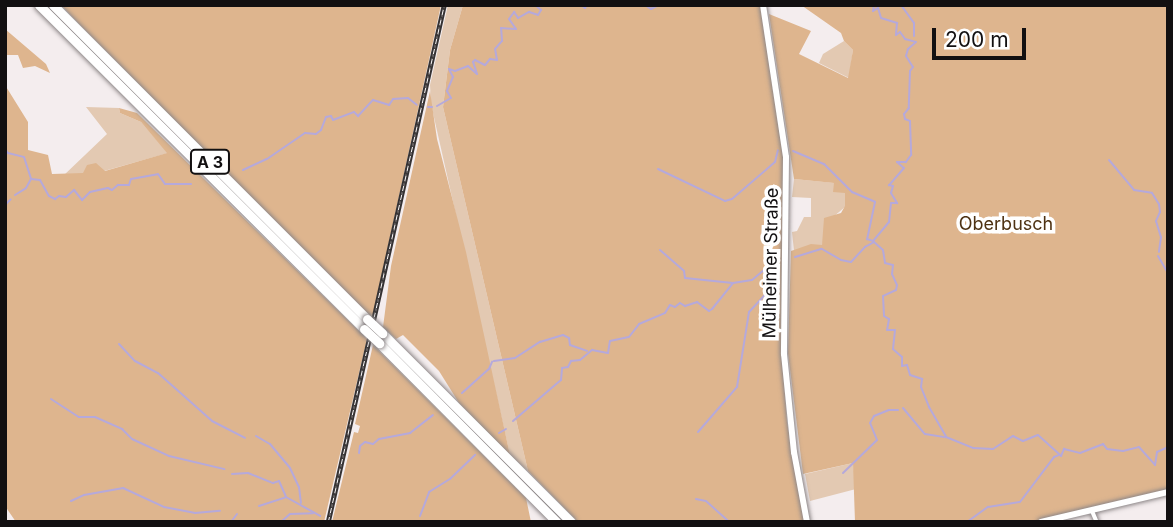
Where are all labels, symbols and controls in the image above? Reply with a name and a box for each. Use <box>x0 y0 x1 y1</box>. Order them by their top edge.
scale bar <box>935 14 1030 58</box>
text: 200 m <box>945 27 1009 52</box>
road number: A 3 <box>189 150 231 174</box>
street label: Mülheimer Straße <box>759 187 783 339</box>
park label: Oberbusch <box>959 213 1053 235</box>

